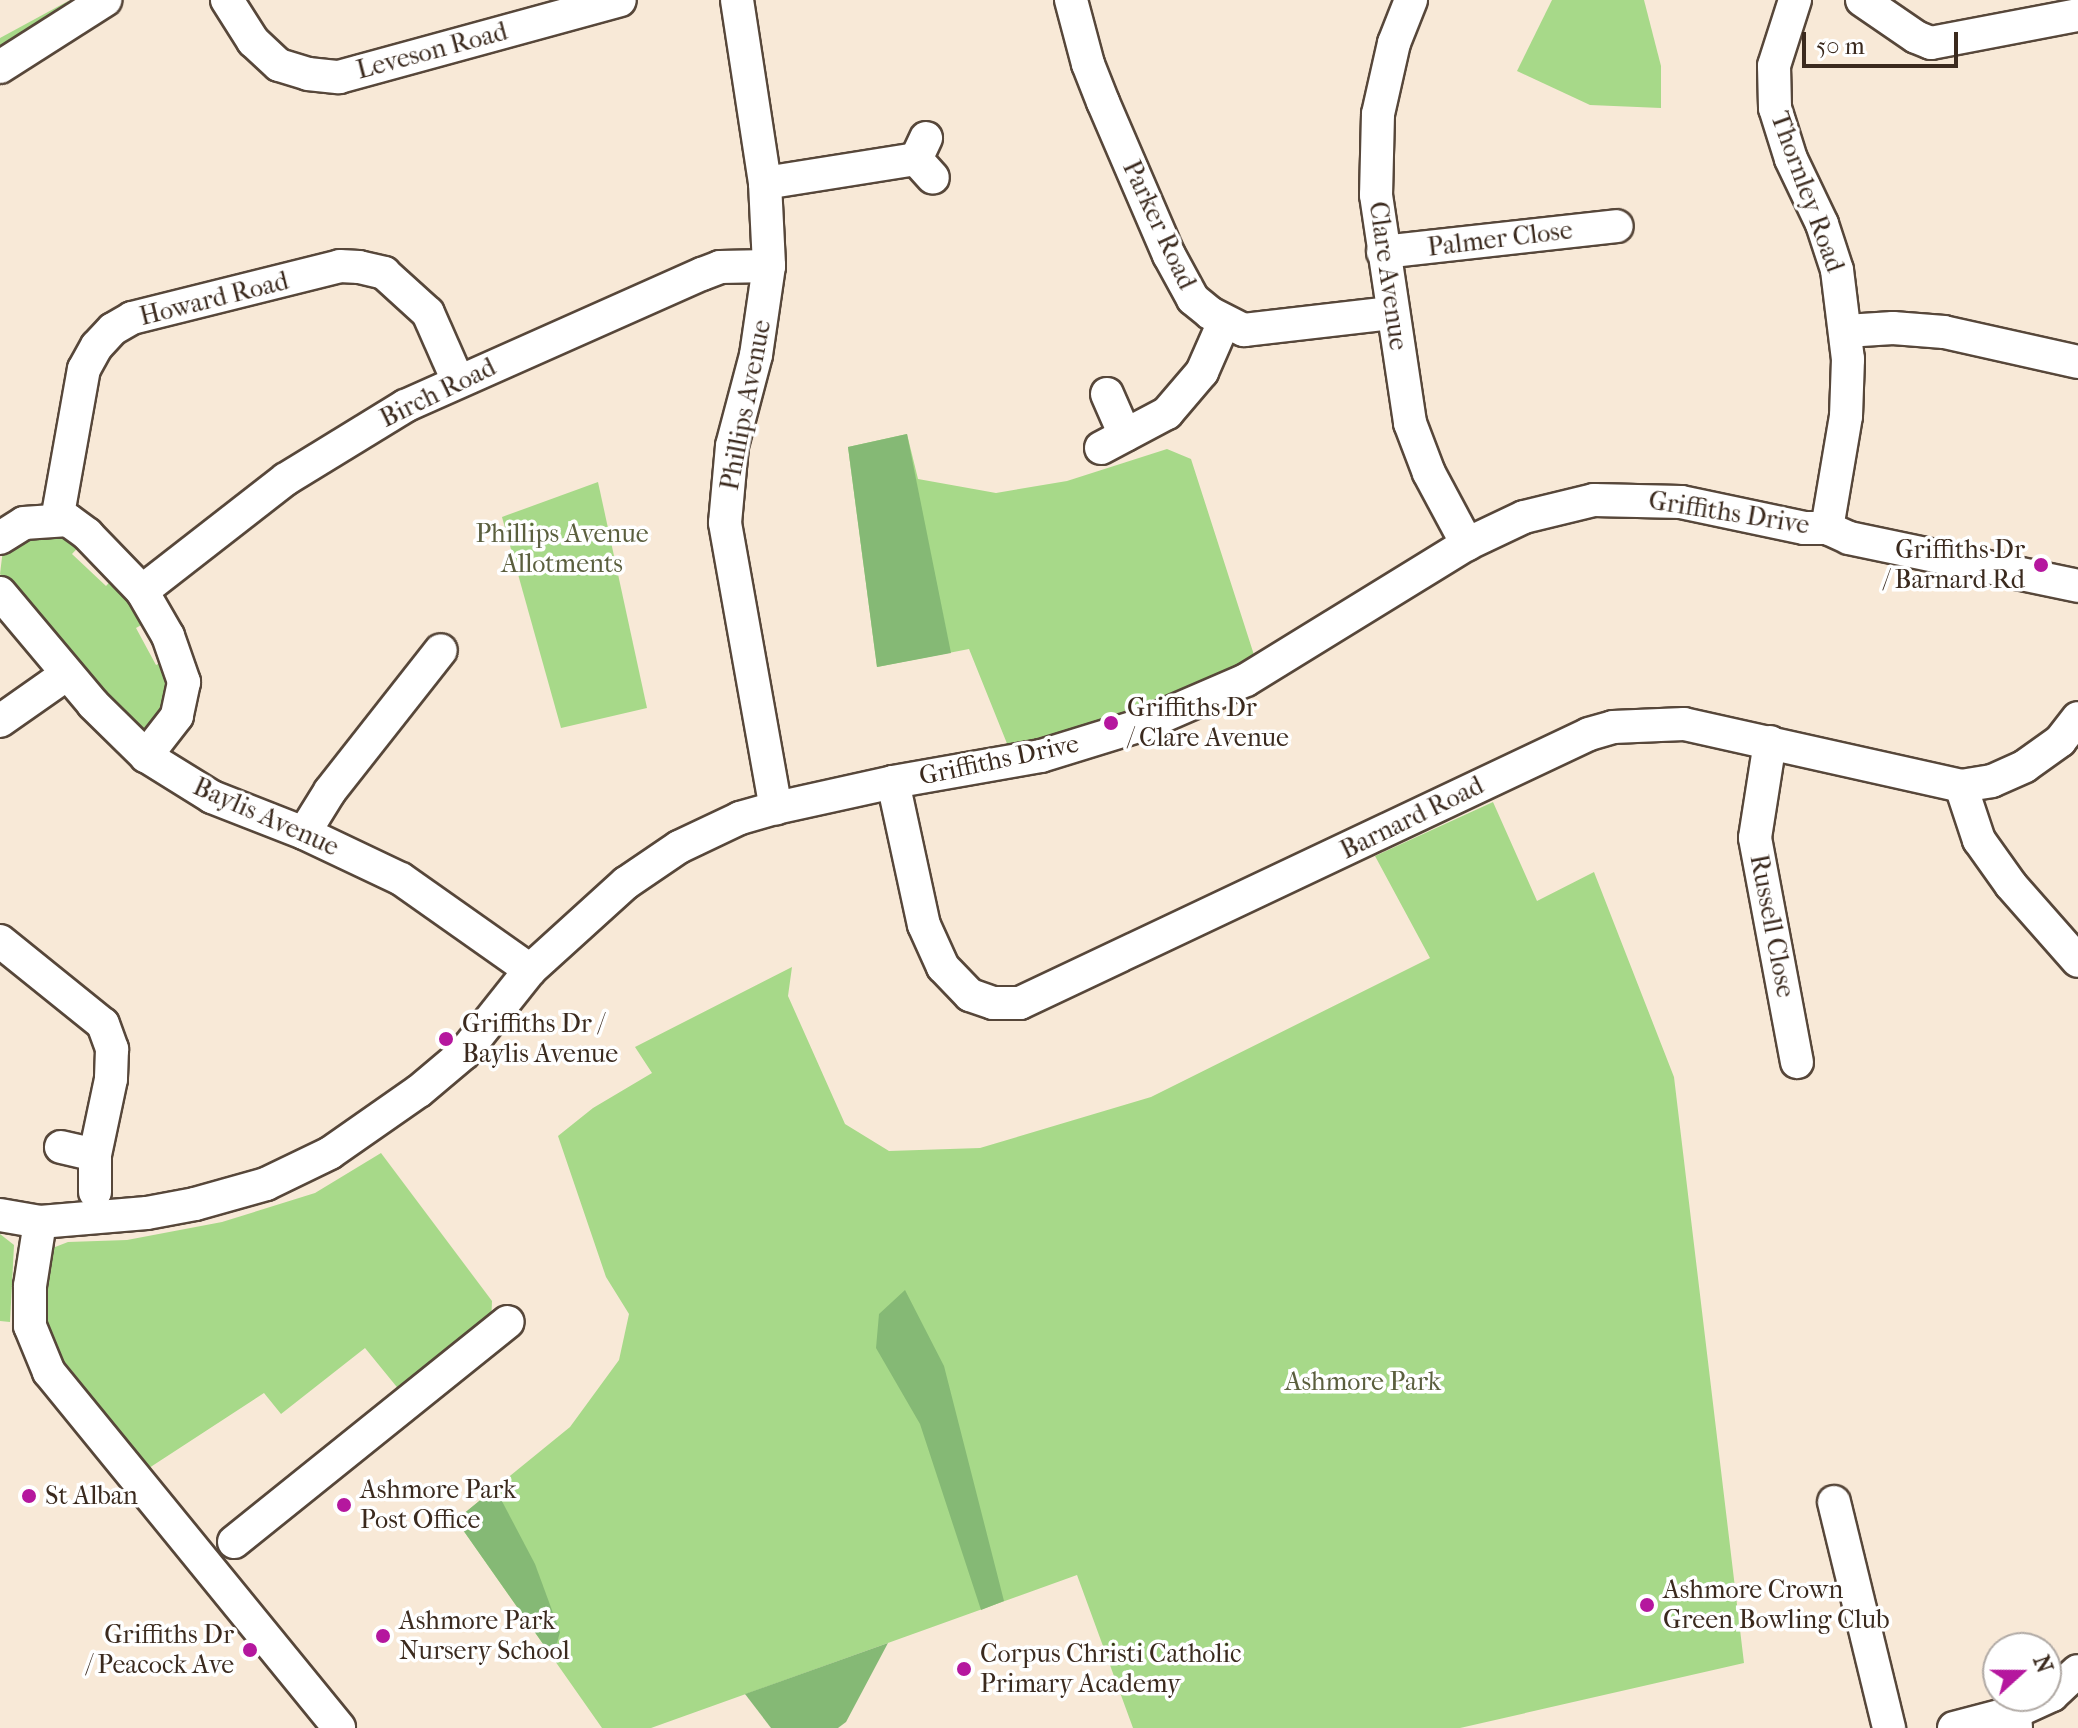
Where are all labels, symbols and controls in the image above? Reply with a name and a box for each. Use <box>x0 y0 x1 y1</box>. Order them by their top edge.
street label: Leveson Road <box>353 16 511 86</box>
scale bar <box>1806 16 1962 66</box>
text: 50 m <box>1816 32 1865 60</box>
street label: Thornley Road <box>1764 108 1850 276</box>
street label: Parker Road <box>1116 156 1202 294</box>
street label: Clare Avenue <box>1362 200 1414 352</box>
street label: Palmer Close <box>1426 215 1574 263</box>
street label: Howard Road <box>136 265 292 333</box>
street label: Phillips Avenue <box>714 317 778 493</box>
street label: Birch Road <box>375 352 501 434</box>
street label: Griffiths Drive <box>1646 485 1812 541</box>
park label: Phillips Avenue Allotments <box>475 518 649 580</box>
place label: Griffiths Dr / Barnard Rd <box>1883 534 2025 596</box>
marker: Griffiths Dr / Barnard Rd <box>2032 556 2050 574</box>
place label: Griffiths Dr / Clare Avenue <box>1127 692 1289 754</box>
marker: Griffiths Dr / Clare Avenue <box>1102 714 1120 732</box>
street label: Griffiths Drive <box>916 728 1082 792</box>
street label: Barnard Road <box>1335 770 1489 866</box>
street label: Baylis Avenue <box>188 771 344 863</box>
street label: Russell Close <box>1743 852 1801 1000</box>
place label: Griffiths Dr / Baylis Avenue <box>462 1008 618 1070</box>
marker: Griffiths Dr / Baylis Avenue <box>437 1030 455 1048</box>
park label: Ashmore Park <box>1285 1366 1441 1398</box>
place label: Ashmore Park Post Office <box>360 1474 516 1536</box>
place label: St Alban <box>45 1480 138 1512</box>
marker: St Alban <box>20 1487 38 1505</box>
marker: Ashmore Park Post Office <box>335 1496 353 1514</box>
place label: Ashmore Crown Green Bowling Club <box>1663 1574 1890 1636</box>
marker: Ashmore Crown Green Bowling Club <box>1638 1596 1656 1614</box>
place label: Ashmore Park Nursery School <box>399 1605 570 1666</box>
place label: Griffiths Dr / Peacock Ave <box>85 1619 234 1680</box>
marker: Ashmore Park Nursery School <box>374 1627 392 1645</box>
north arrow <box>1982 1632 2062 1712</box>
place label: Corpus Christi Catholic Primary Academy <box>980 1638 1241 1700</box>
marker: Griffiths Dr / Peacock Ave <box>241 1641 259 1659</box>
text: N <box>2027 1652 2058 1677</box>
marker: Corpus Christi Catholic Primary Academy <box>955 1660 973 1678</box>

